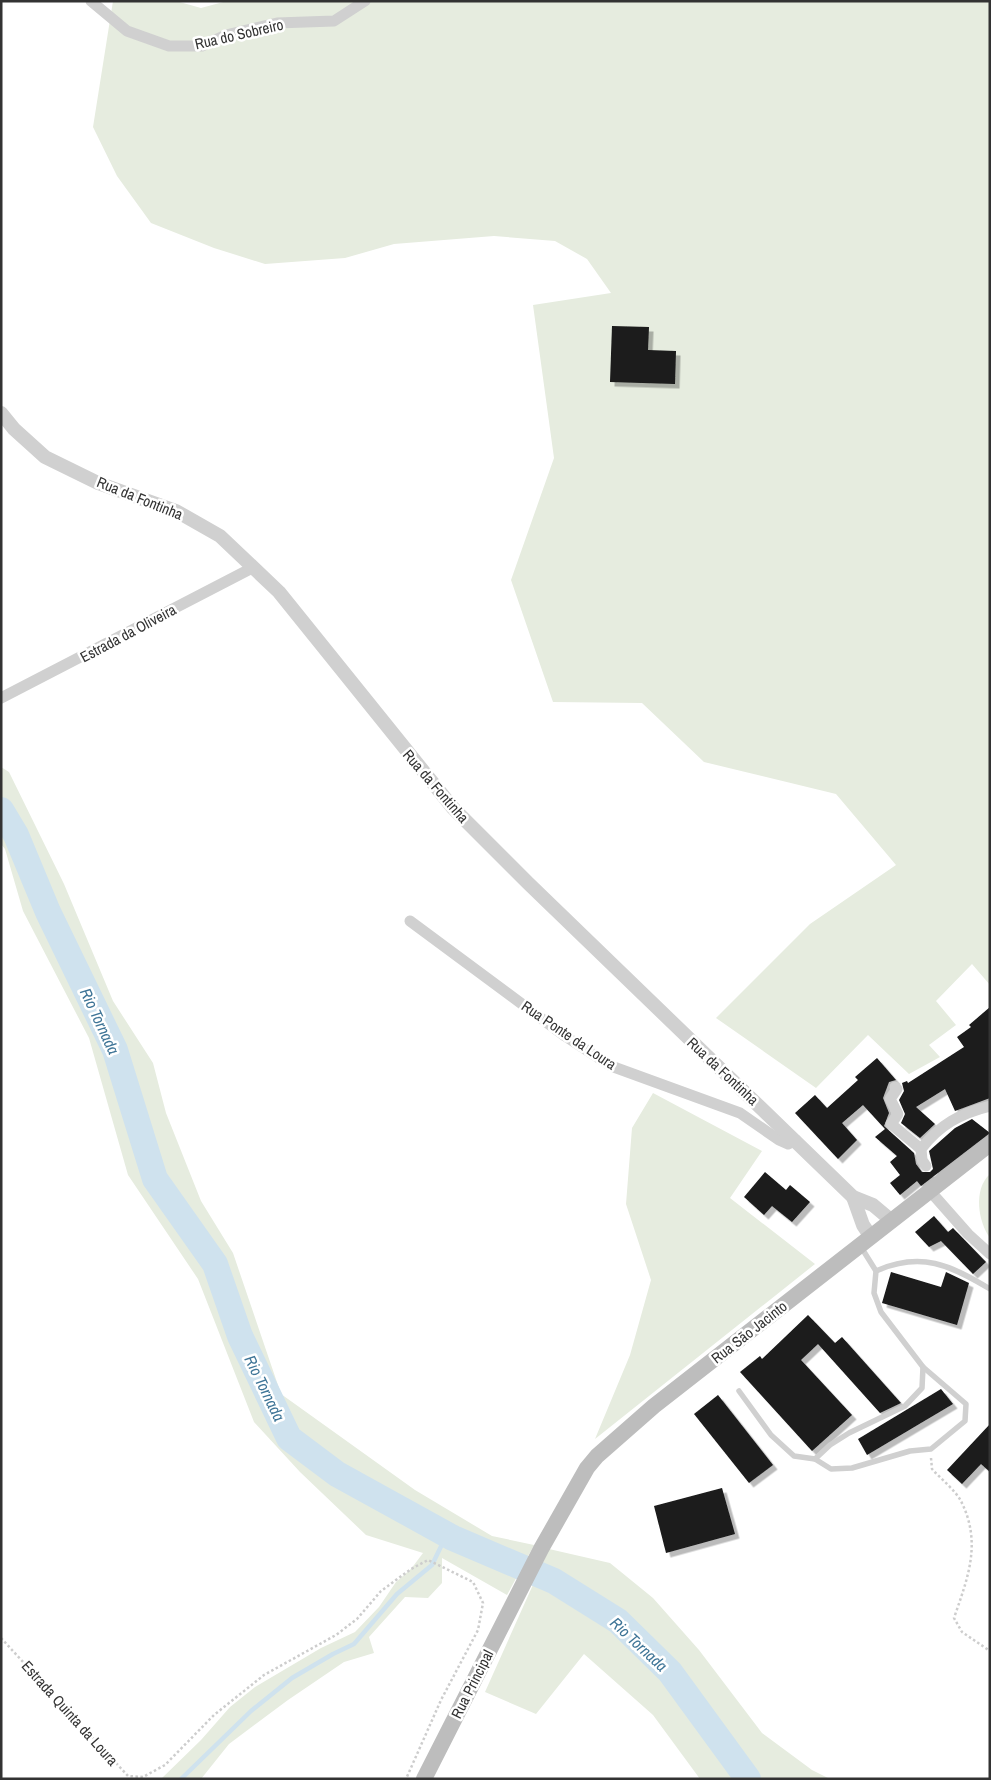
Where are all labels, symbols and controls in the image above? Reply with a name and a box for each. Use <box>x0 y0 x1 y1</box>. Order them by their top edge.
street label: Rua do Sobreiro <box>193 14 285 54</box>
street label: Rua da Fontinha <box>94 471 186 525</box>
street label: Estrada da Oliveira <box>76 599 180 667</box>
street label: Rua da Fontinha <box>398 745 474 827</box>
water label: Rio Tornada <box>75 984 125 1058</box>
street label: Rua Ponte da Loura <box>517 996 621 1075</box>
street label: Rua da Fontinha <box>683 1032 764 1110</box>
street label: Rua São Jacinto <box>707 1296 791 1368</box>
water label: Rio Tornada <box>240 1351 290 1425</box>
water label: Rio Tornada <box>606 1612 672 1676</box>
street label: Rua Principal <box>446 1646 498 1722</box>
street label: Estrada Quinta da Loura <box>17 1656 123 1770</box>

